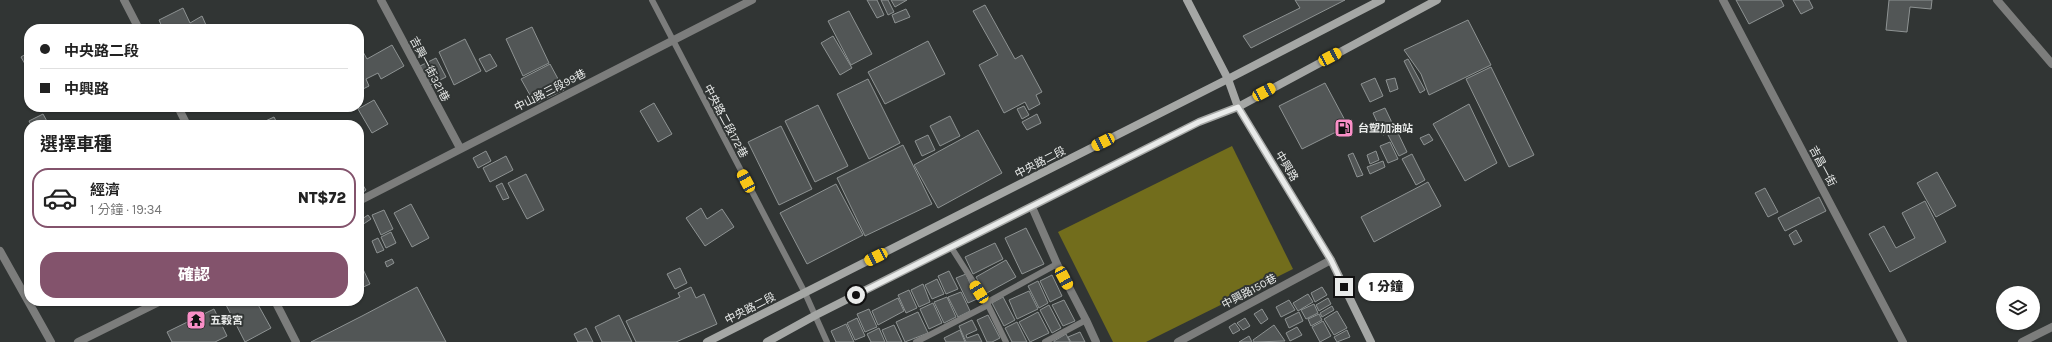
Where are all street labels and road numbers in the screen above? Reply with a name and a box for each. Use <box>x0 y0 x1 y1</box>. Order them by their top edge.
street label: 吉興一街321巷 <box>407 35 452 104</box>
street label: 中山路三段99巷 <box>512 67 588 114</box>
street label: 中央路二段172巷 <box>701 82 750 160</box>
street label: 中央路二段 <box>1013 144 1068 181</box>
street label: 吉昌一街 <box>1806 144 1839 189</box>
street label: 中興路 <box>1273 149 1301 184</box>
street label: 中興路150巷 <box>1220 272 1279 311</box>
street label: 中央路二段 <box>723 290 778 327</box>

